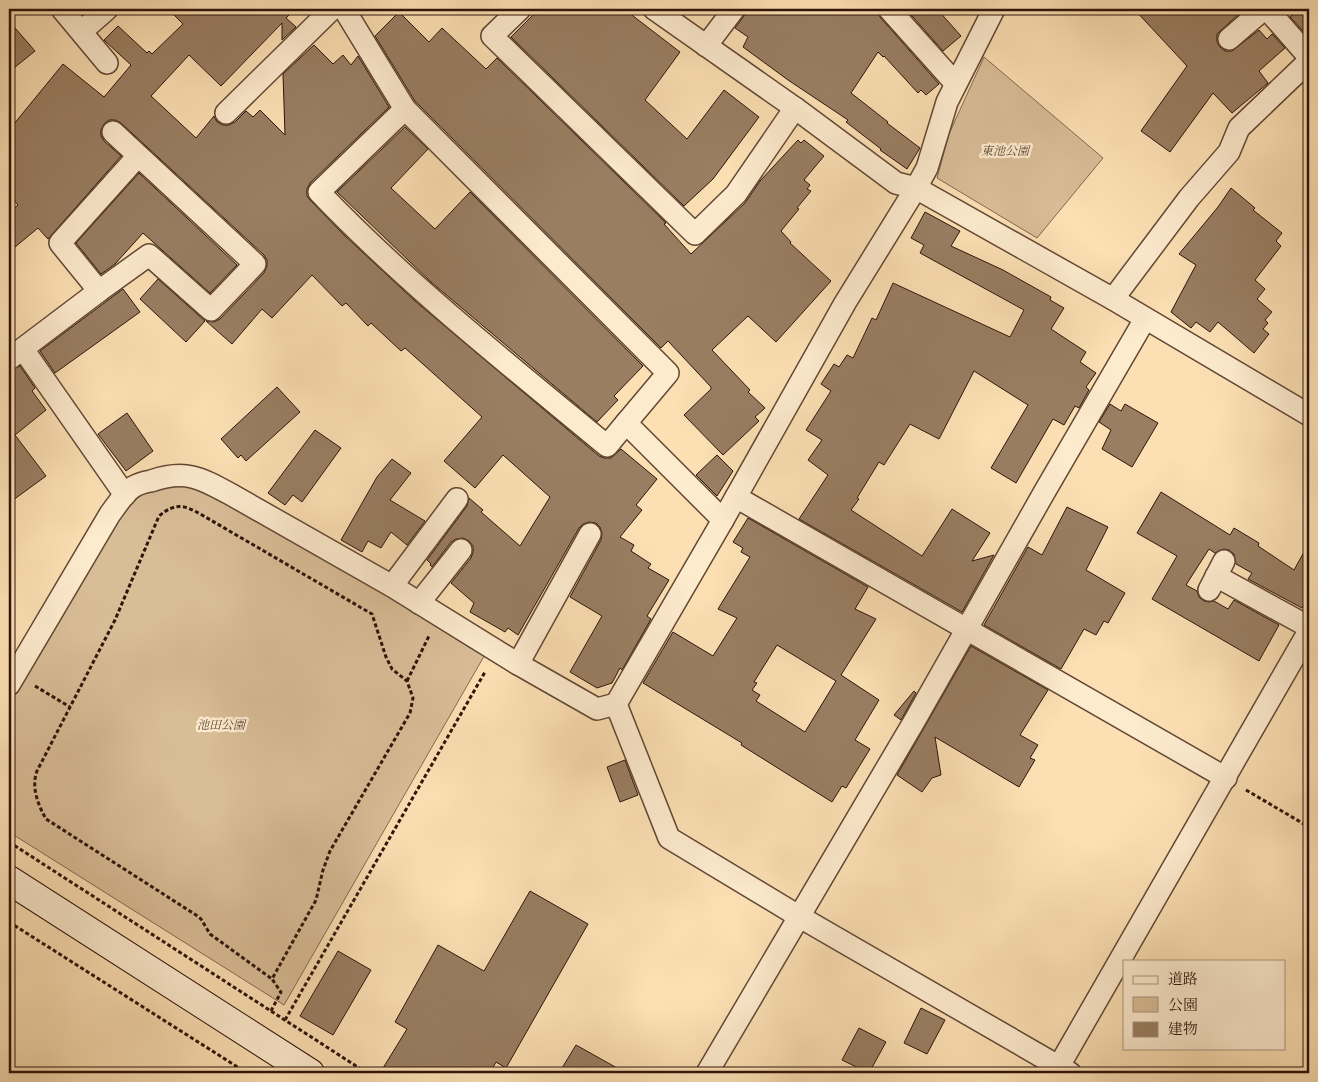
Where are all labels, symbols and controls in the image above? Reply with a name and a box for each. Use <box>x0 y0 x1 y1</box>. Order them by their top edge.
park label: 東池公園 <box>981 143 1031 158</box>
park label: 池田公園 <box>197 717 247 732</box>
legend <box>1123 960 1286 1050</box>
text: 道路 <box>1168 969 1198 988</box>
text: 公園 <box>1168 995 1198 1014</box>
text: 建物 <box>1168 1019 1198 1038</box>

